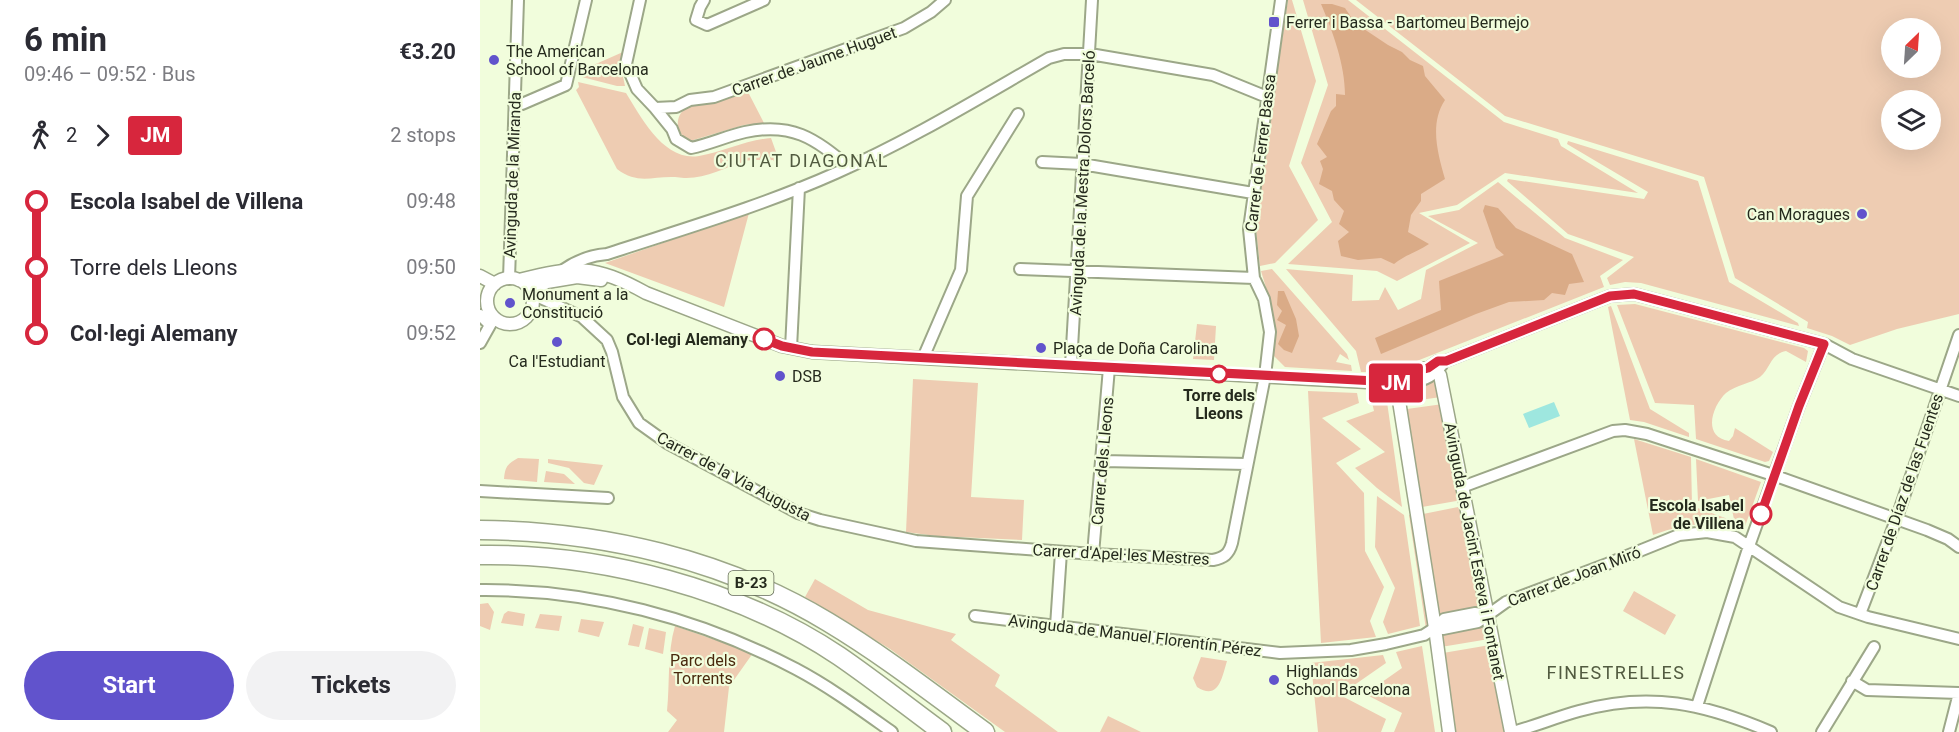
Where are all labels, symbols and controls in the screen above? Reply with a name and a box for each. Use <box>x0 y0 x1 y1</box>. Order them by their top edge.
place label: Ferrer i Bassa - Bartomeu Bermejo <box>1286 13 1529 32</box>
marker: Ferrer i Bassa - Bartomeu Bermejo <box>1267 15 1281 29</box>
north arrow <box>1881 18 1941 78</box>
map controls <box>1881 18 1941 150</box>
text: 6 min <box>24 20 107 59</box>
street label: Carrer de Jaume Huguet <box>729 23 899 100</box>
text: €3.20 <box>399 39 456 64</box>
place label: The American School of Barcelona <box>506 42 649 79</box>
street label: Avinguda de la Mestra Dolors Barceló <box>1066 50 1099 316</box>
marker: The American School of Barcelona <box>487 53 501 67</box>
text: 09:46 – 09:52 · Bus <box>24 62 196 86</box>
street label: Carrer de Ferrer Bassa <box>1241 73 1280 233</box>
button: layers <box>1881 90 1941 150</box>
street label: Avinguda de la Miranda <box>500 92 525 258</box>
icon: walk <box>24 119 57 152</box>
icon: forward <box>86 119 119 152</box>
text: 2 <box>66 123 77 147</box>
text: JM <box>140 123 170 147</box>
text: 2 stops <box>390 123 456 147</box>
district label: CIUTAT DIAGONAL <box>715 150 889 171</box>
text: Escola Isabel de Villena <box>70 189 303 214</box>
text: 09:48 <box>406 189 456 213</box>
place label: Can Moragues <box>1747 205 1850 224</box>
marker: Can Moragues <box>1855 207 1869 221</box>
text: Torre dels Lleons <box>70 255 238 280</box>
text: 09:50 <box>406 255 456 279</box>
place label: Monument a la Constitució <box>522 285 629 322</box>
marker: Monument a la Constitució <box>503 296 517 310</box>
text: Col·legi Alemany <box>70 321 238 346</box>
text: 09:52 <box>406 321 456 345</box>
marker: Col·legi Alemany <box>753 328 775 350</box>
place label: Col·legi Alemany <box>626 330 749 349</box>
marker: Ca l'Estudiant <box>550 335 564 349</box>
place label: Plaça de Doña Carolina <box>1053 339 1218 358</box>
marker: Plaça de Doña Carolina <box>1034 341 1048 355</box>
place label: Ca l'Estudiant <box>509 352 605 371</box>
line badge: JM <box>1369 364 1423 403</box>
marker: Torre dels Lleons <box>1210 365 1228 383</box>
place label: DSB <box>792 367 822 386</box>
marker: DSB <box>773 369 787 383</box>
text: JM <box>1381 371 1411 395</box>
place label: Torre dels Lleons <box>1183 386 1255 423</box>
street label: Carrer de Díaz de las Fuentes <box>1862 391 1947 593</box>
street label: Carrer dels Lleons <box>1087 396 1118 526</box>
street label: Avinguda de Jacint Esteva i Fontanet <box>1440 421 1509 681</box>
street label: Carrer de la Via Augusta <box>654 428 814 525</box>
place label: Escola Isabel de Villena <box>1649 496 1744 533</box>
marker: Escola Isabel de Villena <box>1750 503 1772 525</box>
street label: Carrer d'Apel·les Mestres <box>1032 540 1210 569</box>
street label: Carrer de Joan Miró <box>1505 542 1643 611</box>
road number: B-23 <box>728 571 774 595</box>
street label: Avinguda de Manuel Florentín Pérez <box>1007 611 1263 660</box>
button: Start <box>24 651 234 720</box>
button: Tickets <box>246 651 456 720</box>
park label: Parc dels Torrents <box>670 651 736 688</box>
place label: Highlands School Barcelona <box>1286 662 1410 699</box>
district label: FINESTRELLES <box>1547 662 1685 683</box>
marker: Highlands School Barcelona <box>1267 673 1281 687</box>

